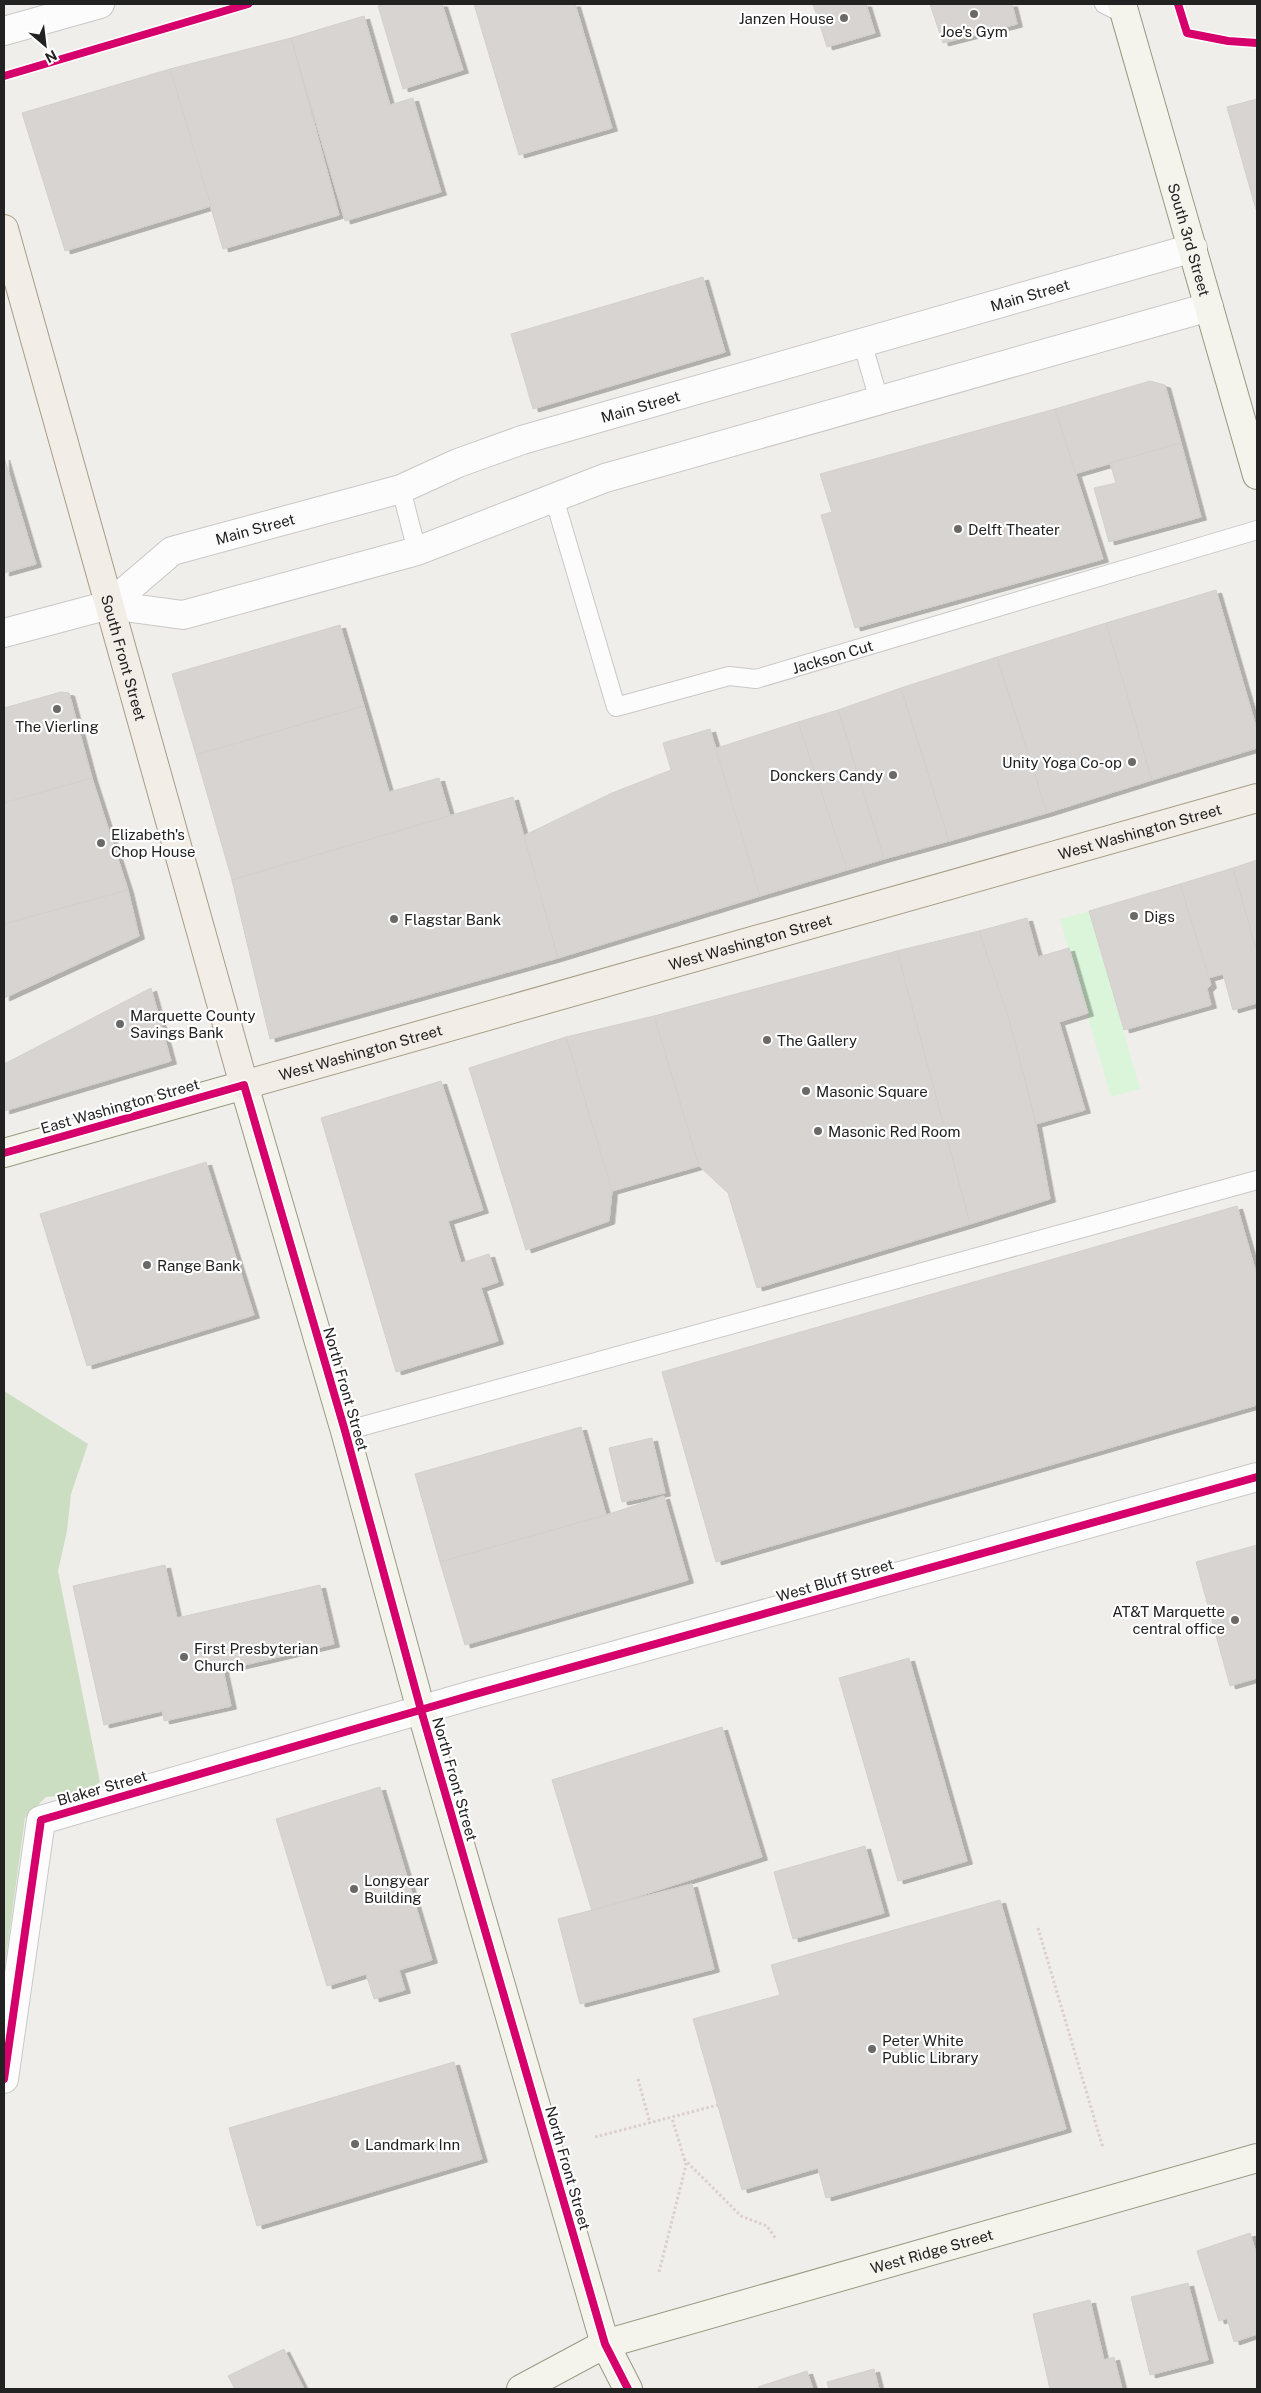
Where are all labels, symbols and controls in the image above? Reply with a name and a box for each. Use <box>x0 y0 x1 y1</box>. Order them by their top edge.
marker: Joe's Gym <box>968 8 980 20</box>
place label: Janzen House <box>739 10 834 27</box>
marker: Janzen House <box>838 12 850 24</box>
north arrow <box>20 20 70 70</box>
place label: Joe's Gym <box>940 23 1008 40</box>
text: N <box>43 47 60 66</box>
street label: South 3rd Street <box>1165 181 1214 298</box>
street label: Main Street <box>988 275 1071 314</box>
street label: Main Street <box>599 387 682 426</box>
street label: Main Street <box>213 510 297 547</box>
place label: Delft Theater <box>968 521 1060 538</box>
marker: Delft Theater <box>952 523 964 535</box>
street label: South Front Street <box>98 592 150 723</box>
street label: Jackson Cut <box>790 636 875 676</box>
marker: The Vierling <box>51 703 63 715</box>
place label: The Vierling <box>15 718 99 735</box>
place label: Unity Yoga Co-op <box>1002 754 1122 771</box>
marker: Unity Yoga Co-op <box>1126 756 1138 768</box>
place label: Donckers Candy <box>770 767 883 784</box>
marker: Donckers Candy <box>887 769 899 781</box>
street label: West Washington Street <box>1056 800 1223 862</box>
place label: Elizabeth's Chop House <box>111 826 196 860</box>
marker: Elizabeth's Chop House <box>95 837 107 849</box>
place label: Digs <box>1144 908 1175 925</box>
street label: West Washington Street <box>666 910 834 973</box>
marker: Digs <box>1128 910 1140 922</box>
place label: Flagstar Bank <box>404 911 501 928</box>
marker: Flagstar Bank <box>388 913 400 925</box>
place label: Marquette County Savings Bank <box>130 1007 256 1041</box>
marker: Marquette County Savings Bank <box>114 1018 126 1030</box>
street label: West Washington Street <box>277 1021 444 1083</box>
place label: The Gallery <box>777 1032 857 1049</box>
marker: The Gallery <box>761 1034 773 1046</box>
street label: East Washington Street <box>39 1075 201 1137</box>
place label: Masonic Square <box>816 1083 928 1100</box>
marker: Masonic Square <box>800 1085 812 1097</box>
place label: Masonic Red Room <box>828 1123 960 1140</box>
marker: Masonic Red Room <box>812 1125 824 1137</box>
place label: Range Bank <box>157 1257 241 1274</box>
marker: Range Bank <box>141 1259 153 1271</box>
street label: North Front Street <box>320 1325 372 1453</box>
street label: West Bluff Street <box>774 1555 896 1605</box>
place label: AT&T Marquette central office <box>1112 1603 1225 1637</box>
marker: AT&T Marquette central office <box>1229 1614 1241 1626</box>
place label: First Presbyterian Church <box>194 1640 318 1674</box>
marker: First Presbyterian Church <box>178 1651 190 1663</box>
street label: North Front Street <box>429 1715 481 1843</box>
street label: Blaker Street <box>55 1767 149 1809</box>
place label: Longyear Building <box>364 1872 429 1906</box>
marker: Longyear Building <box>348 1883 360 1895</box>
place label: Peter White Public Library <box>882 2032 979 2066</box>
marker: Peter White Public Library <box>866 2043 878 2055</box>
street label: North Front Street <box>542 2104 594 2232</box>
place label: Landmark Inn <box>365 2136 460 2153</box>
marker: Landmark Inn <box>349 2138 361 2150</box>
street label: West Ridge Street <box>868 2225 995 2276</box>

